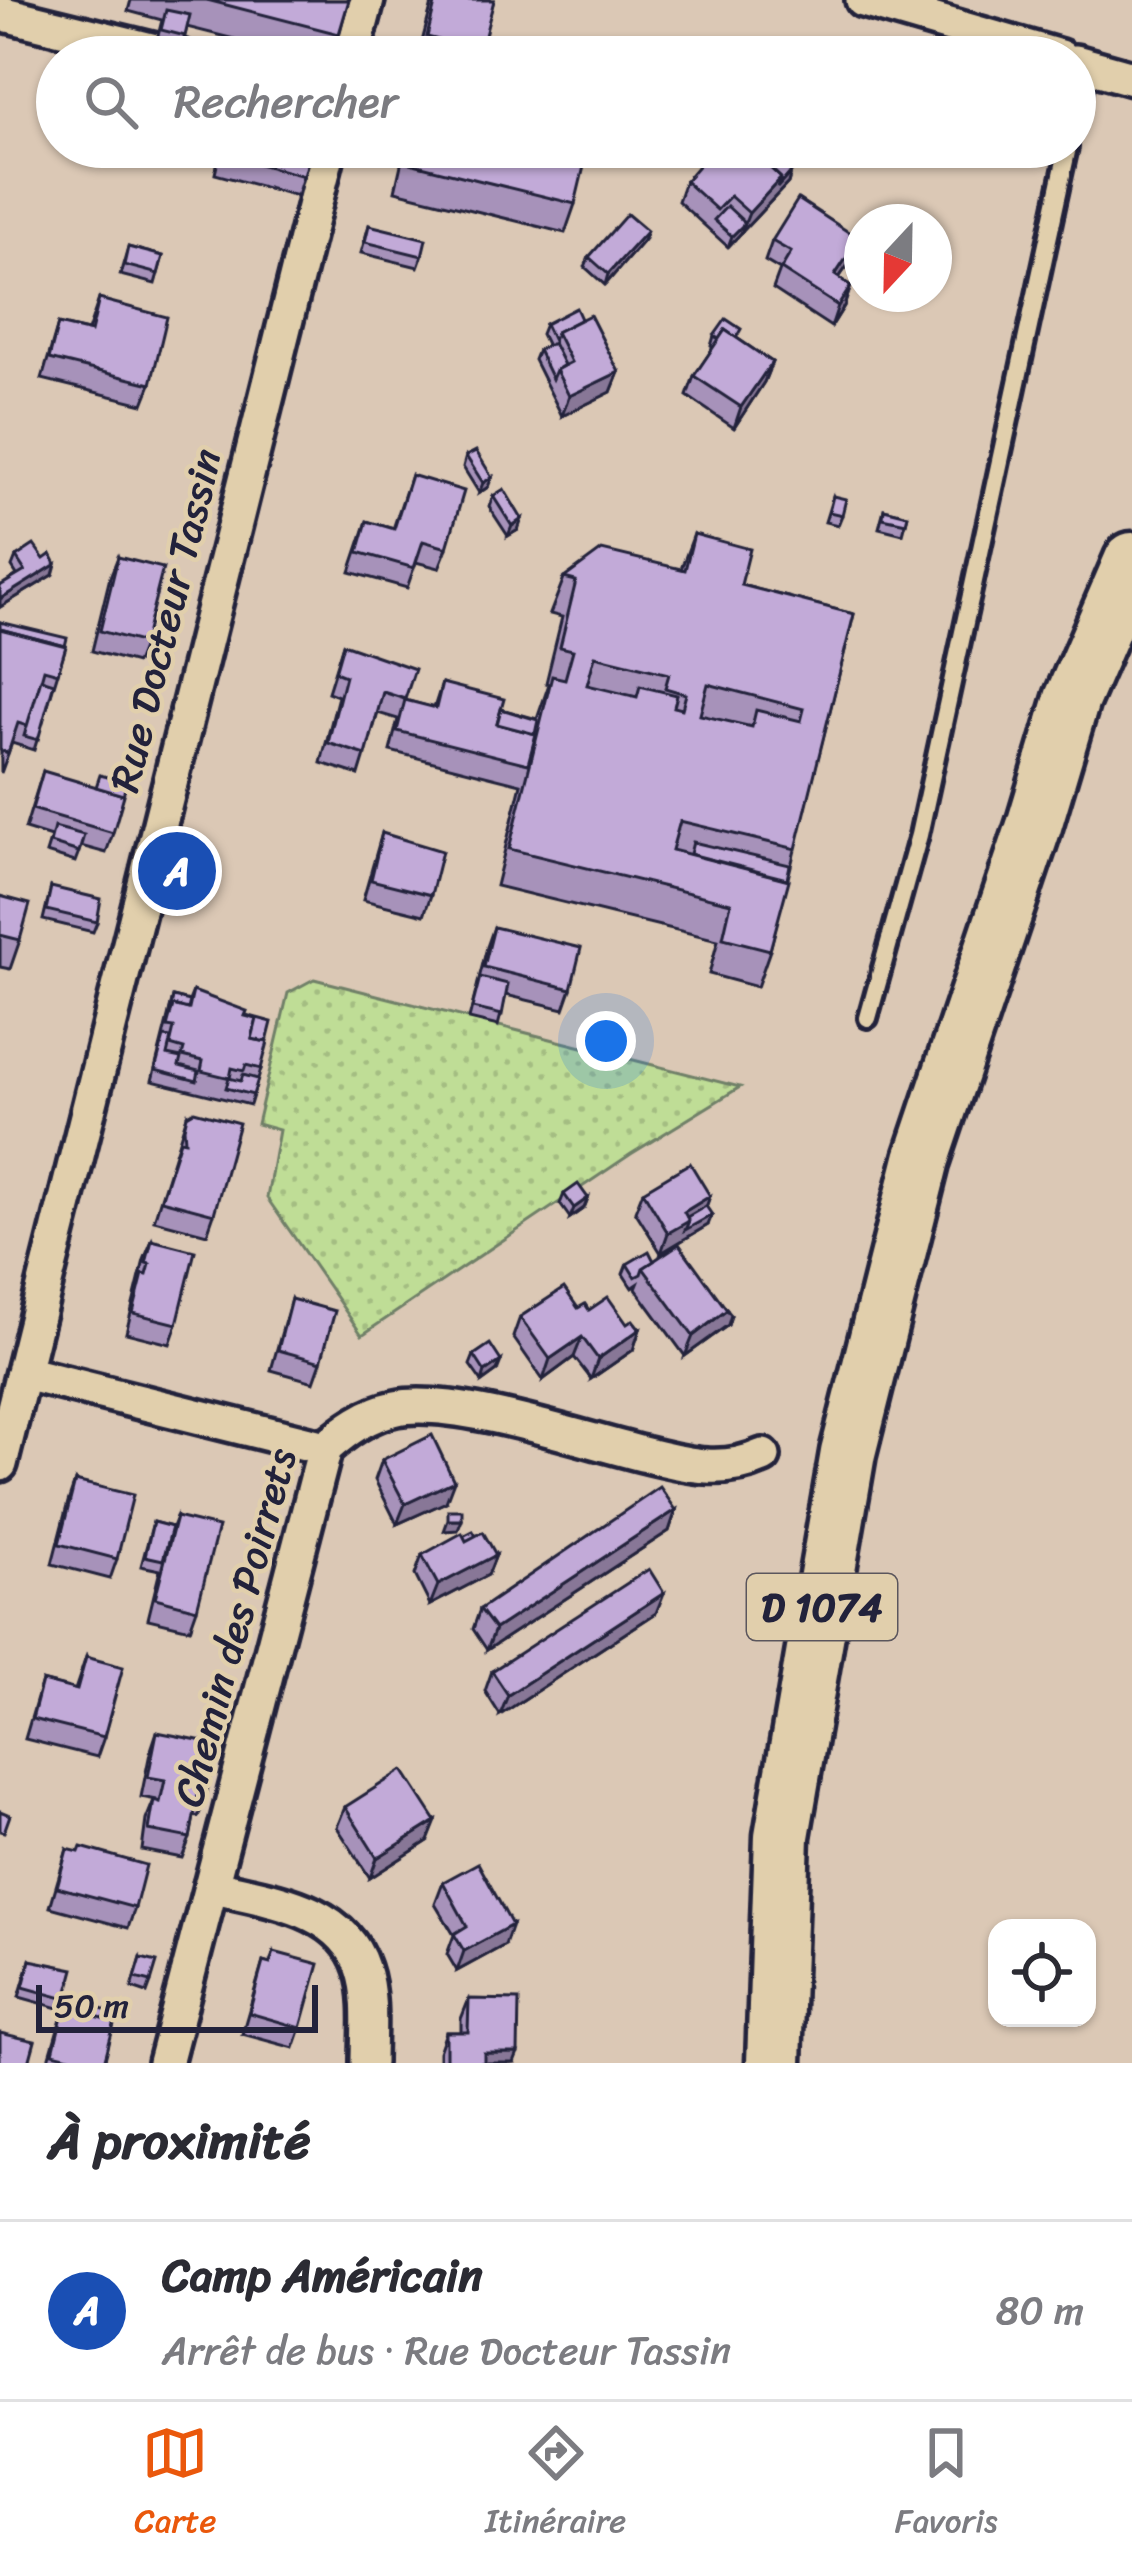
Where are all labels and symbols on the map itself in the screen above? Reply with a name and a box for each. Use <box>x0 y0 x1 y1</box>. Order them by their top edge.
north arrow <box>844 204 952 312</box>
street label: Rue Docteur Tassin <box>88 441 244 800</box>
pin: A <box>138 826 216 916</box>
your location <box>576 1011 636 1071</box>
street label: Chemin des Poirrets <box>152 1439 319 1815</box>
road number: D 1074 <box>747 1574 897 1640</box>
scale bar <box>36 1979 318 2032</box>

